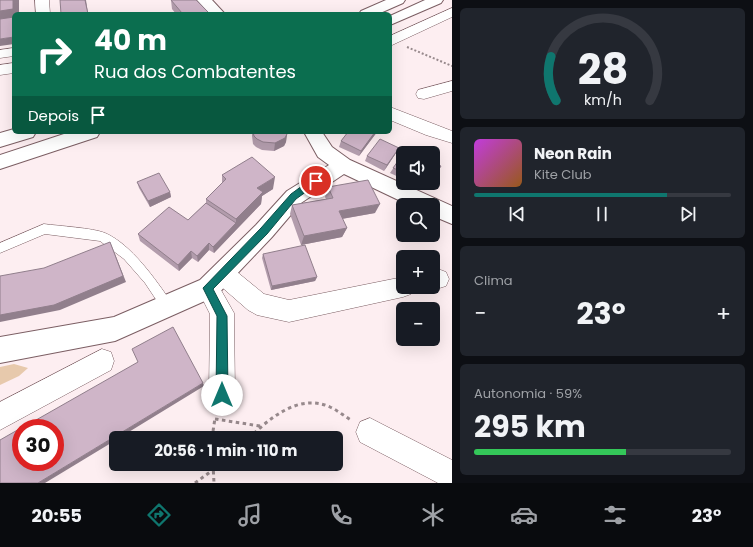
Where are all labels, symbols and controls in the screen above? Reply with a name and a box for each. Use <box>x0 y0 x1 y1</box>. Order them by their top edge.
text: 40 m <box>94 21 167 60</box>
icon: right <box>28 28 80 80</box>
text: 28 <box>577 40 628 99</box>
text: Rua dos Combatentes <box>94 59 296 84</box>
text: km/h <box>583 90 622 110</box>
icon: arrive <box>87 104 109 126</box>
text: Depois <box>28 105 79 126</box>
text: Neon Rain <box>534 143 612 164</box>
map controls <box>396 146 440 346</box>
button: sound <box>396 146 440 190</box>
pin <box>299 164 333 198</box>
text: Kite Club <box>534 165 592 184</box>
icon: arrive <box>305 170 327 192</box>
button: search <box>396 198 440 242</box>
icon: previous <box>506 203 528 225</box>
icon: pause <box>591 203 613 225</box>
icon: next <box>677 203 699 225</box>
button: + <box>396 250 440 294</box>
text: Clima <box>474 271 513 290</box>
text: 23° <box>576 292 626 335</box>
text: − <box>474 298 486 329</box>
text: + <box>716 298 731 329</box>
button: − <box>396 302 440 346</box>
position arrow <box>201 374 243 416</box>
text: Autonomia · 59% <box>474 384 582 403</box>
text: 295 km <box>474 405 586 448</box>
speed limit sign: 30 <box>12 419 64 471</box>
text: 20:56 · 1 min · 110 m <box>155 440 297 461</box>
icon: directions <box>145 501 173 529</box>
icon: music <box>236 501 264 529</box>
icon: phone <box>327 501 355 529</box>
icon: climate <box>419 501 447 529</box>
icon: car <box>510 501 538 529</box>
icon: filters <box>601 501 629 529</box>
text: 20:55 <box>32 503 82 528</box>
text: 23° <box>692 503 721 528</box>

